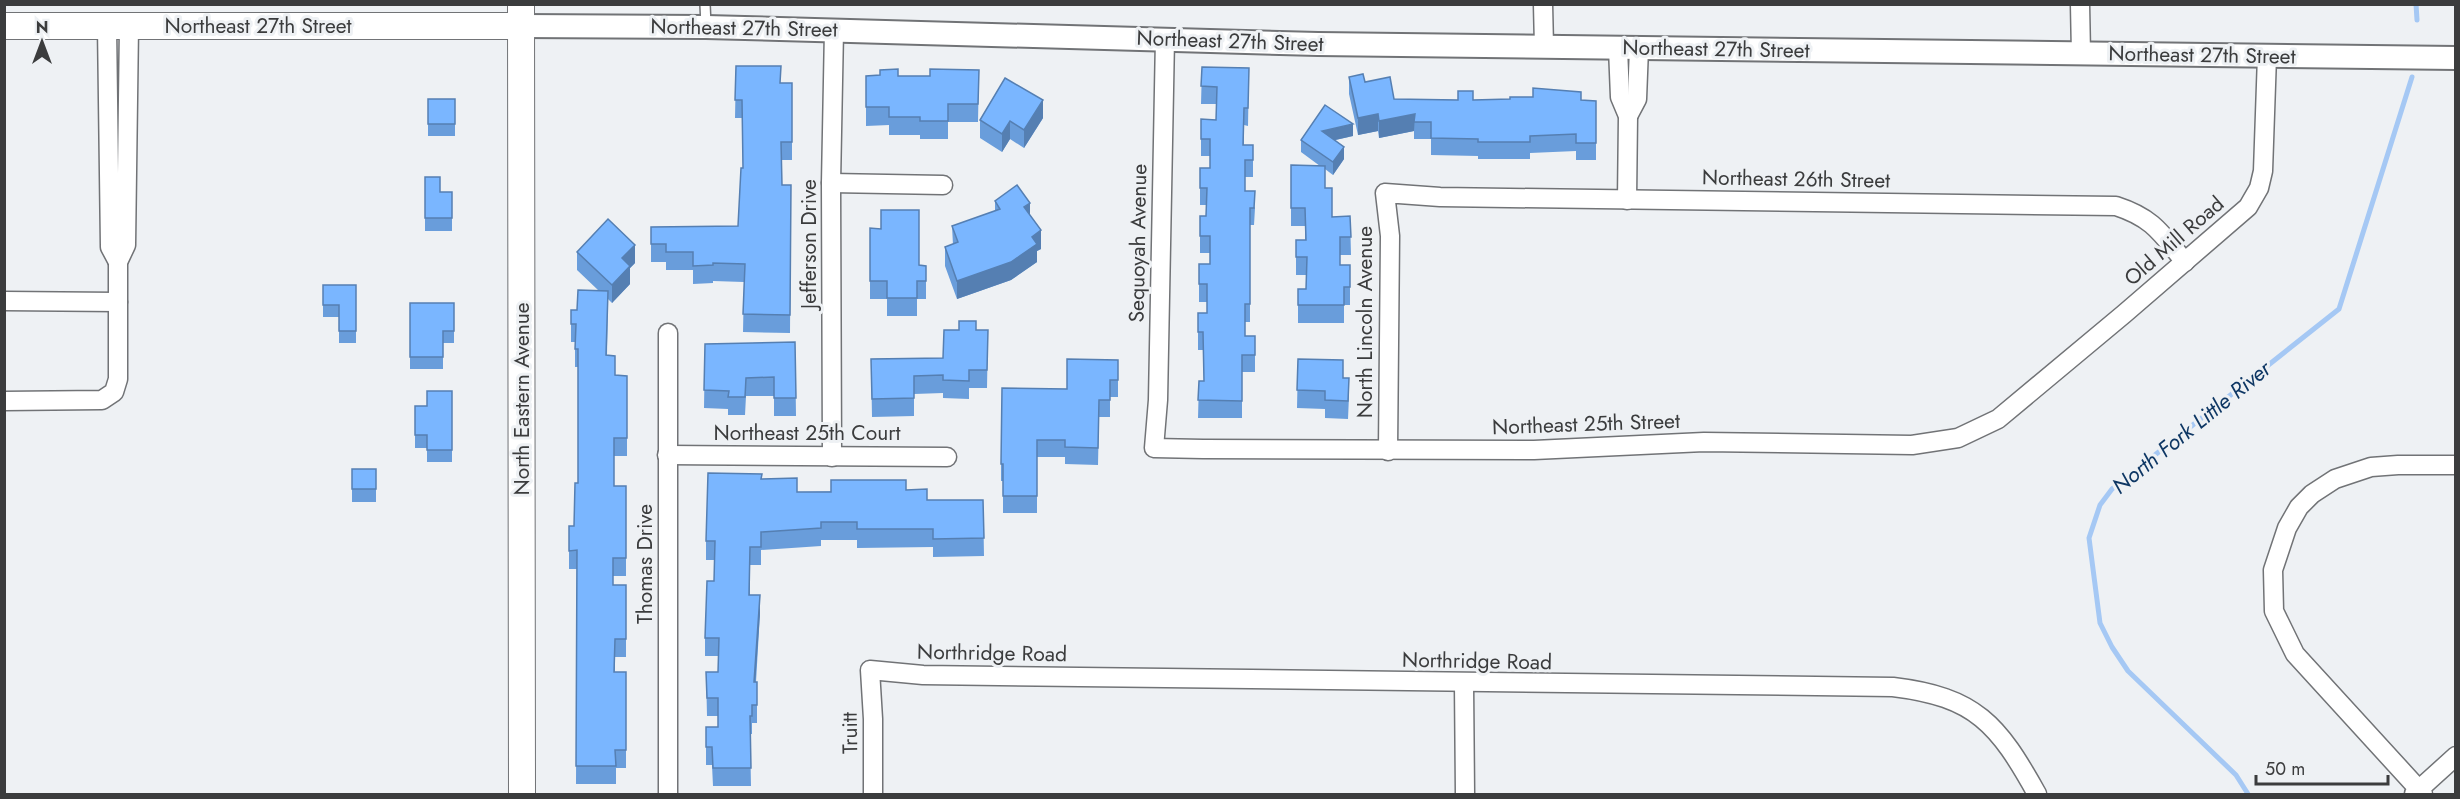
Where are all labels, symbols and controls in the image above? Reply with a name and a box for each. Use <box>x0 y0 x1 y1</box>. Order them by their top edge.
street label: Northeast 27th Street <box>164 11 352 41</box>
street label: Northeast 27th Street <box>650 11 838 45</box>
north arrow <box>12 12 72 72</box>
text: N <box>36 16 48 39</box>
street label: Northeast 27th Street <box>1136 23 1324 59</box>
street label: Northeast 27th Street <box>1622 32 1810 66</box>
street label: Northeast 27th Street <box>2108 38 2296 72</box>
street label: Northeast 26th Street <box>1702 162 1890 196</box>
street label: Sequoyah Avenue <box>1122 163 1154 323</box>
street label: Jefferson Drive <box>794 179 824 312</box>
street label: Old Mill Road <box>2118 189 2230 293</box>
street label: North Lincoln Avenue <box>1350 226 1380 418</box>
street label: North Eastern Avenue <box>507 302 537 496</box>
water label: North Fork Little River <box>2105 352 2279 501</box>
street label: Northeast 25th Street <box>1492 406 1680 442</box>
street label: Northeast 25th Court <box>713 418 901 448</box>
street label: Thomas Drive <box>630 504 660 624</box>
street label: Northridge Road <box>917 637 1067 669</box>
street label: Northridge Road <box>1402 645 1552 677</box>
street label: Truitt <box>835 712 865 754</box>
scale bar <box>2256 748 2388 786</box>
text: 50 m <box>2265 756 2305 782</box>

